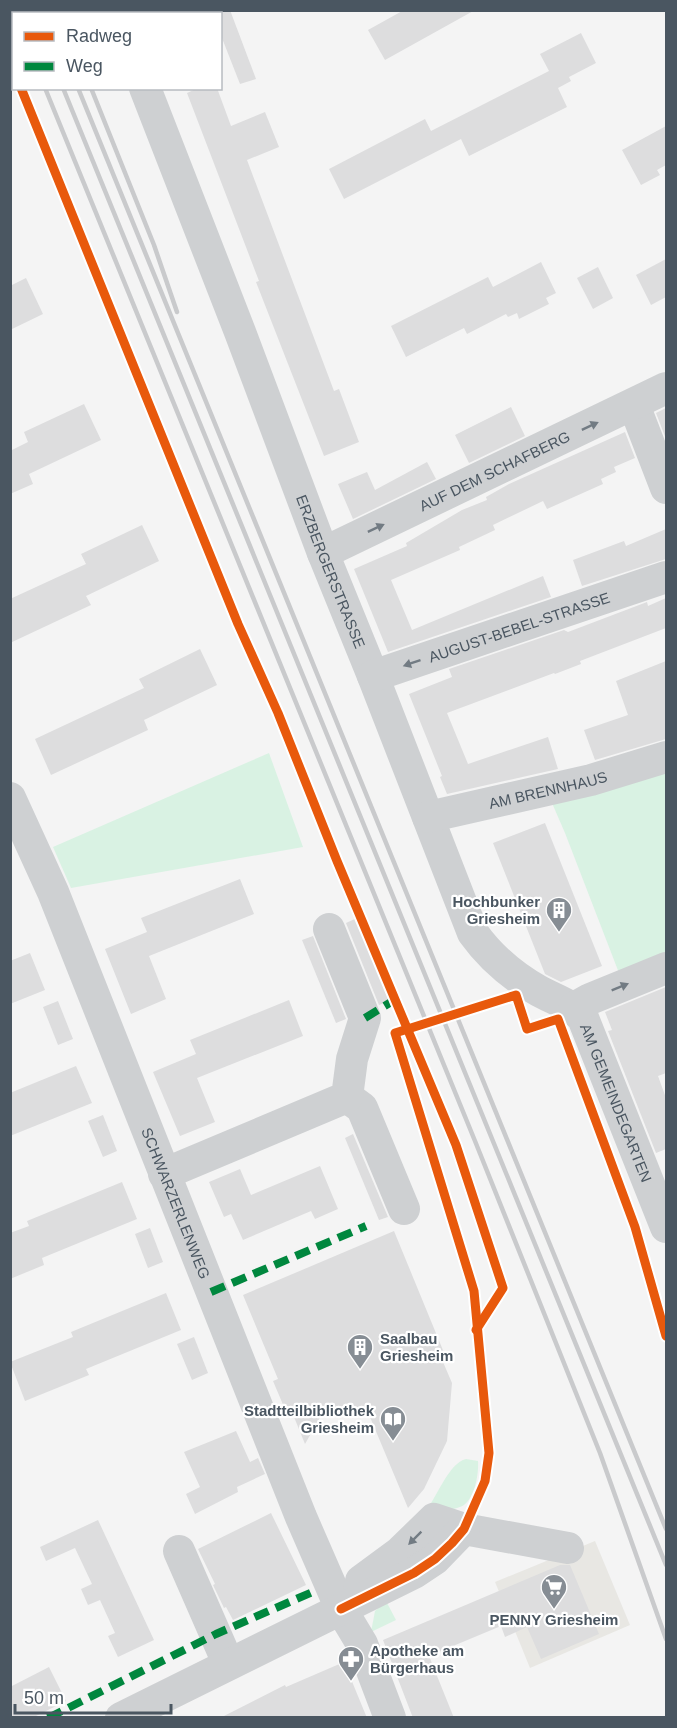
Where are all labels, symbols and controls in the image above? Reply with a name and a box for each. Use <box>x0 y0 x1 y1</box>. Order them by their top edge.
legend <box>12 12 222 90</box>
text: Radweg <box>66 26 132 46</box>
text: Weg <box>66 56 103 76</box>
one-way arrow <box>581 421 598 430</box>
street label: AUF DEM SCHAFBERG <box>416 427 572 514</box>
street label: ERZBERGERSTRASSE <box>293 492 369 651</box>
one-way arrow <box>367 523 384 532</box>
street label: AUGUST-BEBEL-STRASSE <box>426 588 612 665</box>
one-way arrow <box>403 658 421 668</box>
street label: AM BRENNHAUS <box>487 767 609 811</box>
place label: Hochbunker Griesheim <box>452 893 540 927</box>
building icon: Hochbunker Griesheim <box>544 895 574 933</box>
one-way arrow <box>611 982 629 992</box>
street label: AM GEMEINDEGARTEN <box>577 1021 656 1184</box>
street label: SCHWARZERLENWEG <box>139 1125 214 1281</box>
place label: Saalbau Griesheim <box>380 1330 453 1364</box>
building icon: Saalbau Griesheim <box>345 1332 375 1370</box>
place label: Stadtteilbibliothek Griesheim <box>244 1402 375 1436</box>
library icon: Stadtteilbibliothek Griesheim <box>378 1404 408 1442</box>
one-way arrow <box>409 1530 423 1544</box>
supermarket icon: PENNY Griesheim <box>539 1572 569 1610</box>
place label: PENNY Griesheim <box>490 1611 618 1628</box>
place label: Apotheke am Bürgerhaus <box>370 1642 464 1676</box>
pharmacy icon: Apotheke am Bürgerhaus <box>336 1644 366 1682</box>
scale bar <box>15 1677 171 1715</box>
text: 50 m <box>24 1688 64 1708</box>

